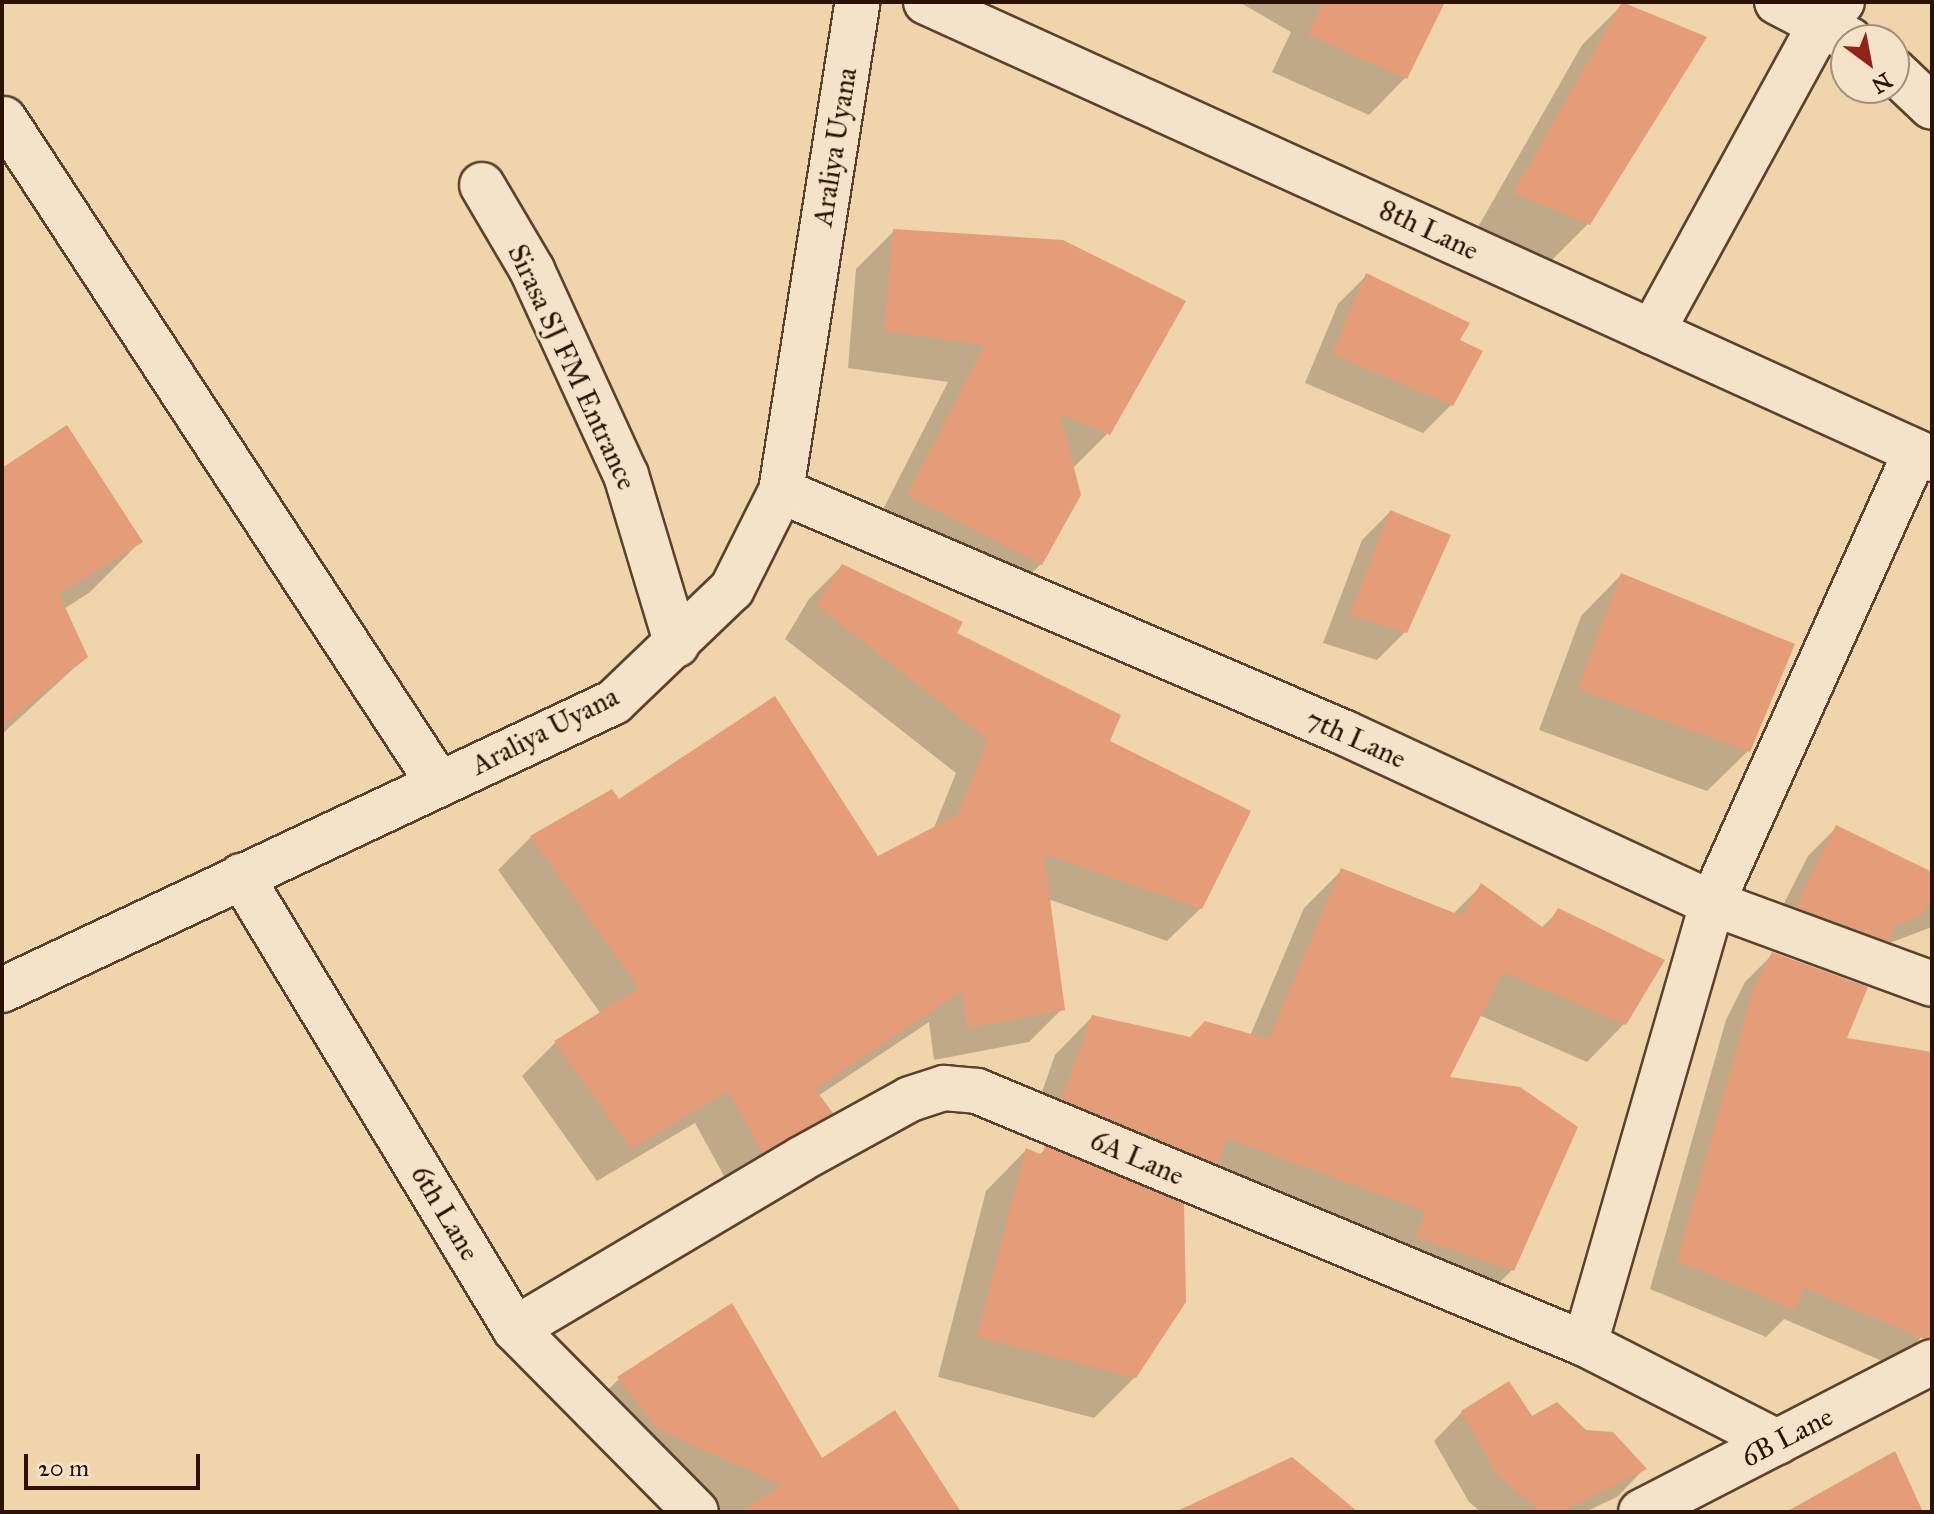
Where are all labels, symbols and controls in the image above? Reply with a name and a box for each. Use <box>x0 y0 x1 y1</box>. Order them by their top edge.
north arrow <box>1830 24 1910 104</box>
street label: Araliya Uyana <box>806 65 864 229</box>
text: N <box>1867 67 1897 99</box>
street label: 8th Lane <box>1374 192 1484 268</box>
street label: Sirasa SJ FM Entrance <box>500 239 644 495</box>
street label: Araliya Uyana <box>466 680 624 782</box>
street label: 7th Lane <box>1301 702 1411 776</box>
street label: 6A Lane <box>1085 1123 1189 1193</box>
street label: 6th Lane <box>404 1159 486 1267</box>
street label: 6B Lane <box>1736 1400 1838 1474</box>
scale bar <box>28 1438 204 1488</box>
text: 20 m <box>38 1453 89 1483</box>

